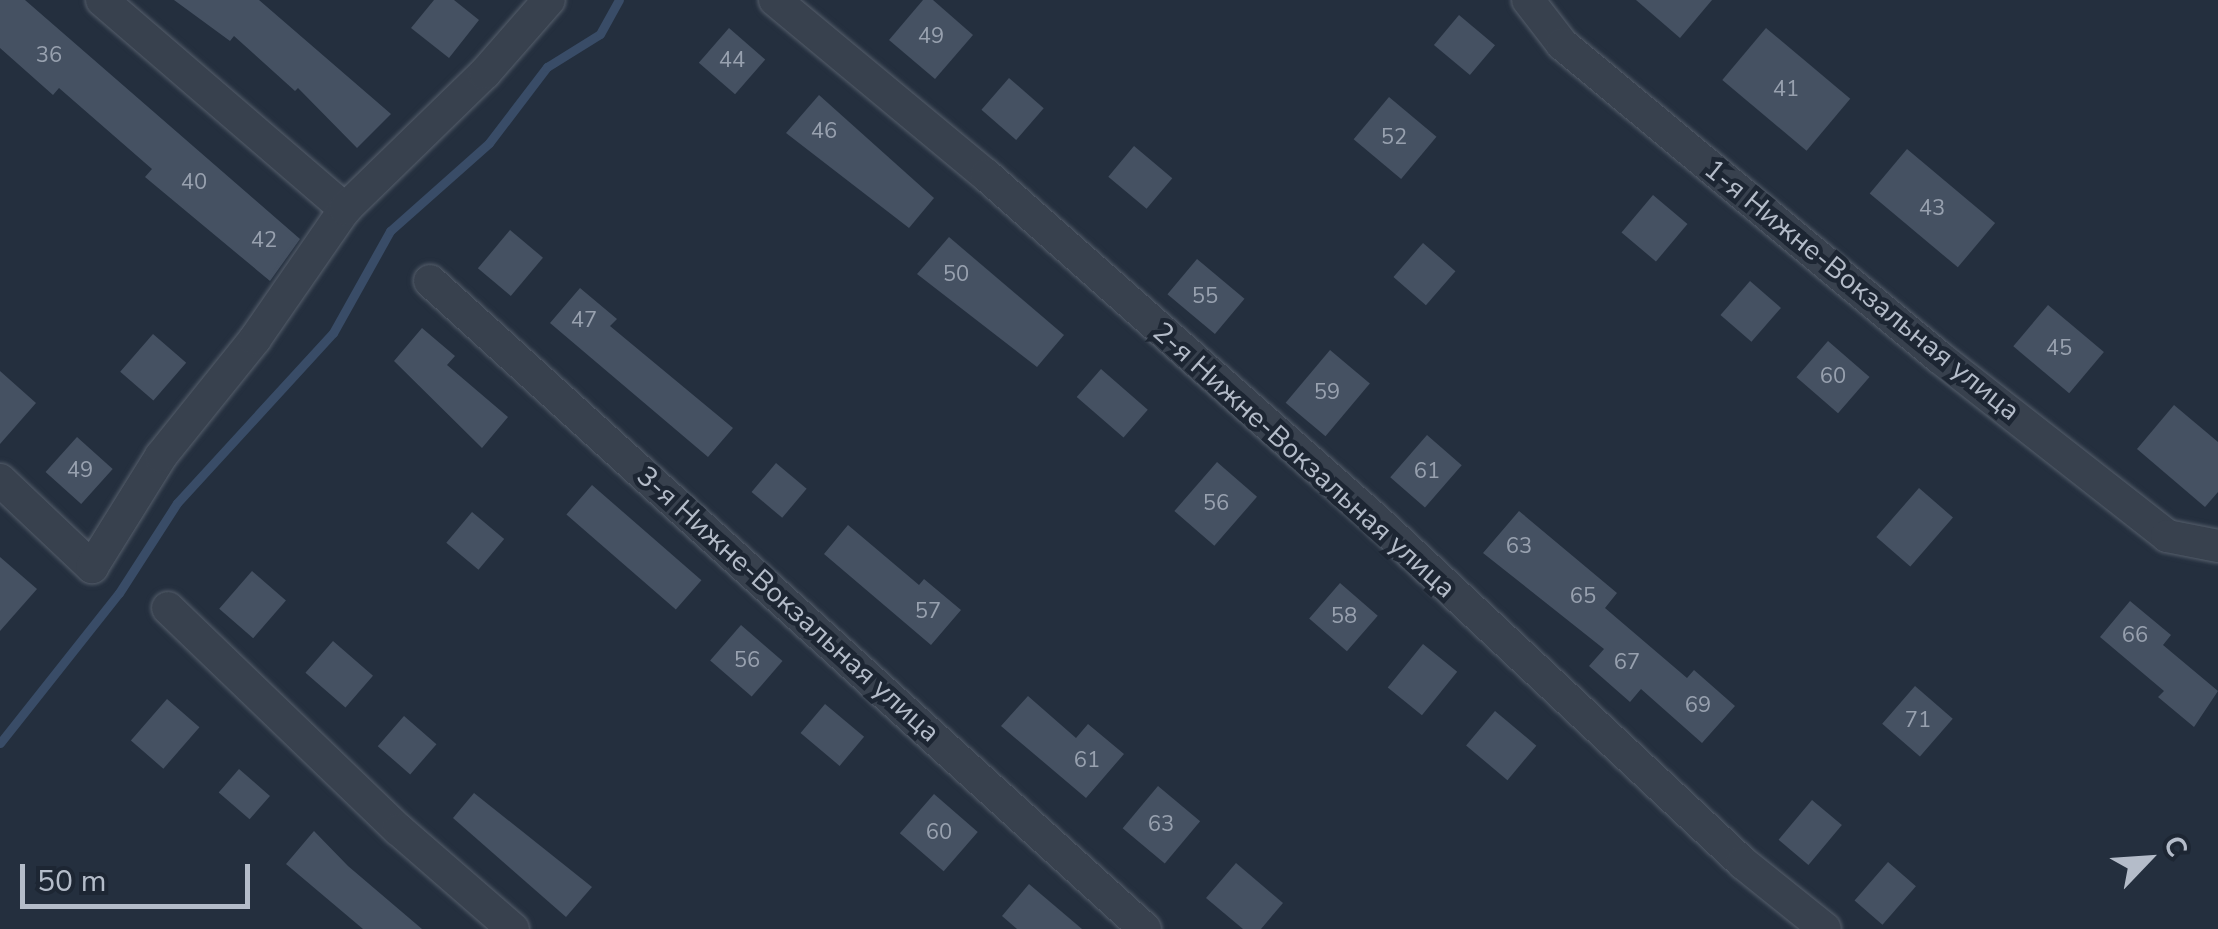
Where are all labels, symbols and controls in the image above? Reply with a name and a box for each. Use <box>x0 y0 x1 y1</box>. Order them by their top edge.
house number: 49 <box>918 24 944 50</box>
house number: 36 <box>36 43 62 69</box>
house number: 44 <box>719 48 745 74</box>
house number: 41 <box>1773 77 1799 103</box>
house number: 46 <box>811 119 837 145</box>
house number: 52 <box>1381 125 1407 151</box>
street label: 1-я Нижне-Вокзальная улица <box>1698 152 2026 428</box>
house number: 40 <box>181 170 207 196</box>
house number: 43 <box>1919 196 1945 222</box>
house number: 42 <box>251 228 277 254</box>
house number: 50 <box>943 262 969 288</box>
house number: 55 <box>1192 284 1218 310</box>
house number: 47 <box>571 308 597 334</box>
street label: 2-я Нижне-Вокзальная улица <box>1146 315 1462 605</box>
house number: 45 <box>2046 336 2072 362</box>
house number: 60 <box>1820 364 1846 390</box>
house number: 59 <box>1314 380 1340 406</box>
house number: 49 <box>67 458 93 484</box>
street label: 3-я Нижне-Вокзальная улица <box>630 459 946 749</box>
house number: 61 <box>1414 459 1440 485</box>
house number: 56 <box>1203 491 1229 517</box>
house number: 63 <box>1506 534 1532 560</box>
house number: 65 <box>1570 584 1596 610</box>
house number: 57 <box>915 599 941 625</box>
house number: 58 <box>1331 604 1357 630</box>
house number: 66 <box>2122 623 2148 649</box>
house number: 56 <box>734 648 760 674</box>
house number: 67 <box>1614 650 1640 676</box>
house number: 69 <box>1685 693 1711 719</box>
house number: 71 <box>1905 708 1931 734</box>
house number: 61 <box>1074 748 1100 774</box>
north arrow <box>2098 809 2198 909</box>
house number: 63 <box>1148 812 1174 838</box>
house number: 60 <box>926 820 952 846</box>
text: С <box>2154 830 2196 863</box>
scale bar <box>25 844 255 906</box>
text: 50 m <box>37 861 106 902</box>

